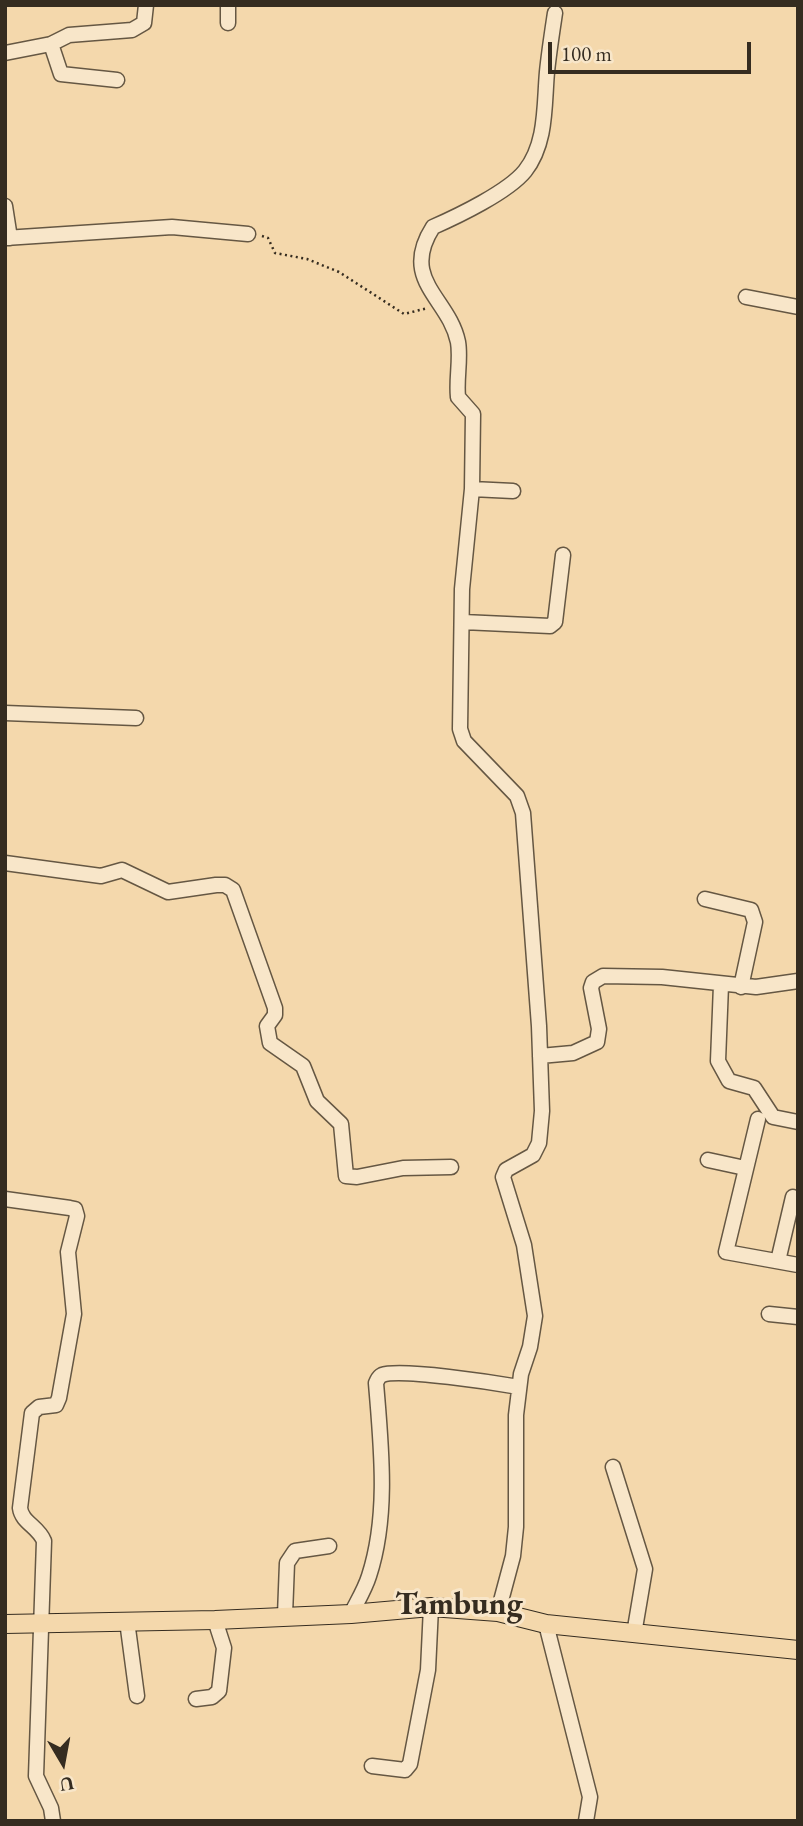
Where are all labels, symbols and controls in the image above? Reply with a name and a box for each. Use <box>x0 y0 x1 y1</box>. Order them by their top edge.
scale bar <box>551 28 754 72</box>
text: 100 m <box>561 40 612 67</box>
district label: Tambung <box>395 1586 523 1624</box>
north arrow <box>28 1728 98 1798</box>
text: U <box>58 1771 76 1798</box>

